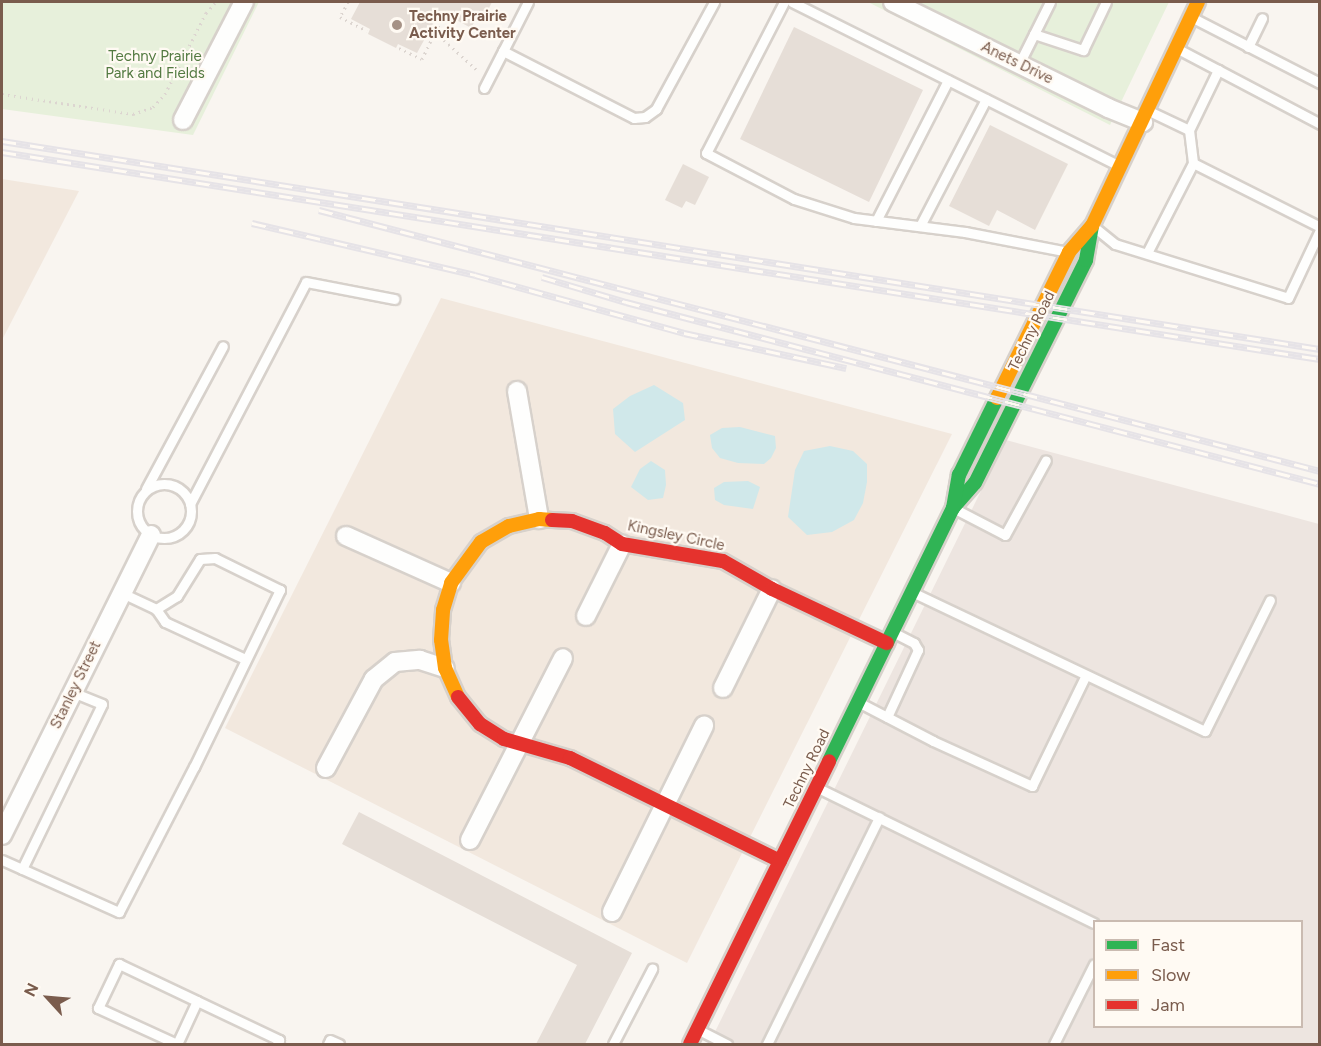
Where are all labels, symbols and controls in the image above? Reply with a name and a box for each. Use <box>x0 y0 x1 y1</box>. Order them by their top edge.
place label: Techny Prairie Activity Center <box>409 7 516 42</box>
marker: Techny Prairie Activity Center <box>390 18 404 32</box>
street label: Anets Drive <box>978 38 1056 88</box>
park label: Techny Prairie Park and Fields <box>105 47 205 82</box>
street label: Techny Road <box>1005 288 1059 374</box>
street label: Kingsley Circle <box>626 517 726 555</box>
street label: Stanley Street <box>47 638 105 732</box>
street label: Techny Road <box>780 726 834 812</box>
legend <box>1093 920 1303 1028</box>
text: Fast <box>1151 934 1185 956</box>
text: Slow <box>1151 964 1190 986</box>
north arrow <box>18 968 78 1028</box>
text: N <box>20 980 43 1000</box>
text: Jam <box>1151 994 1185 1016</box>

